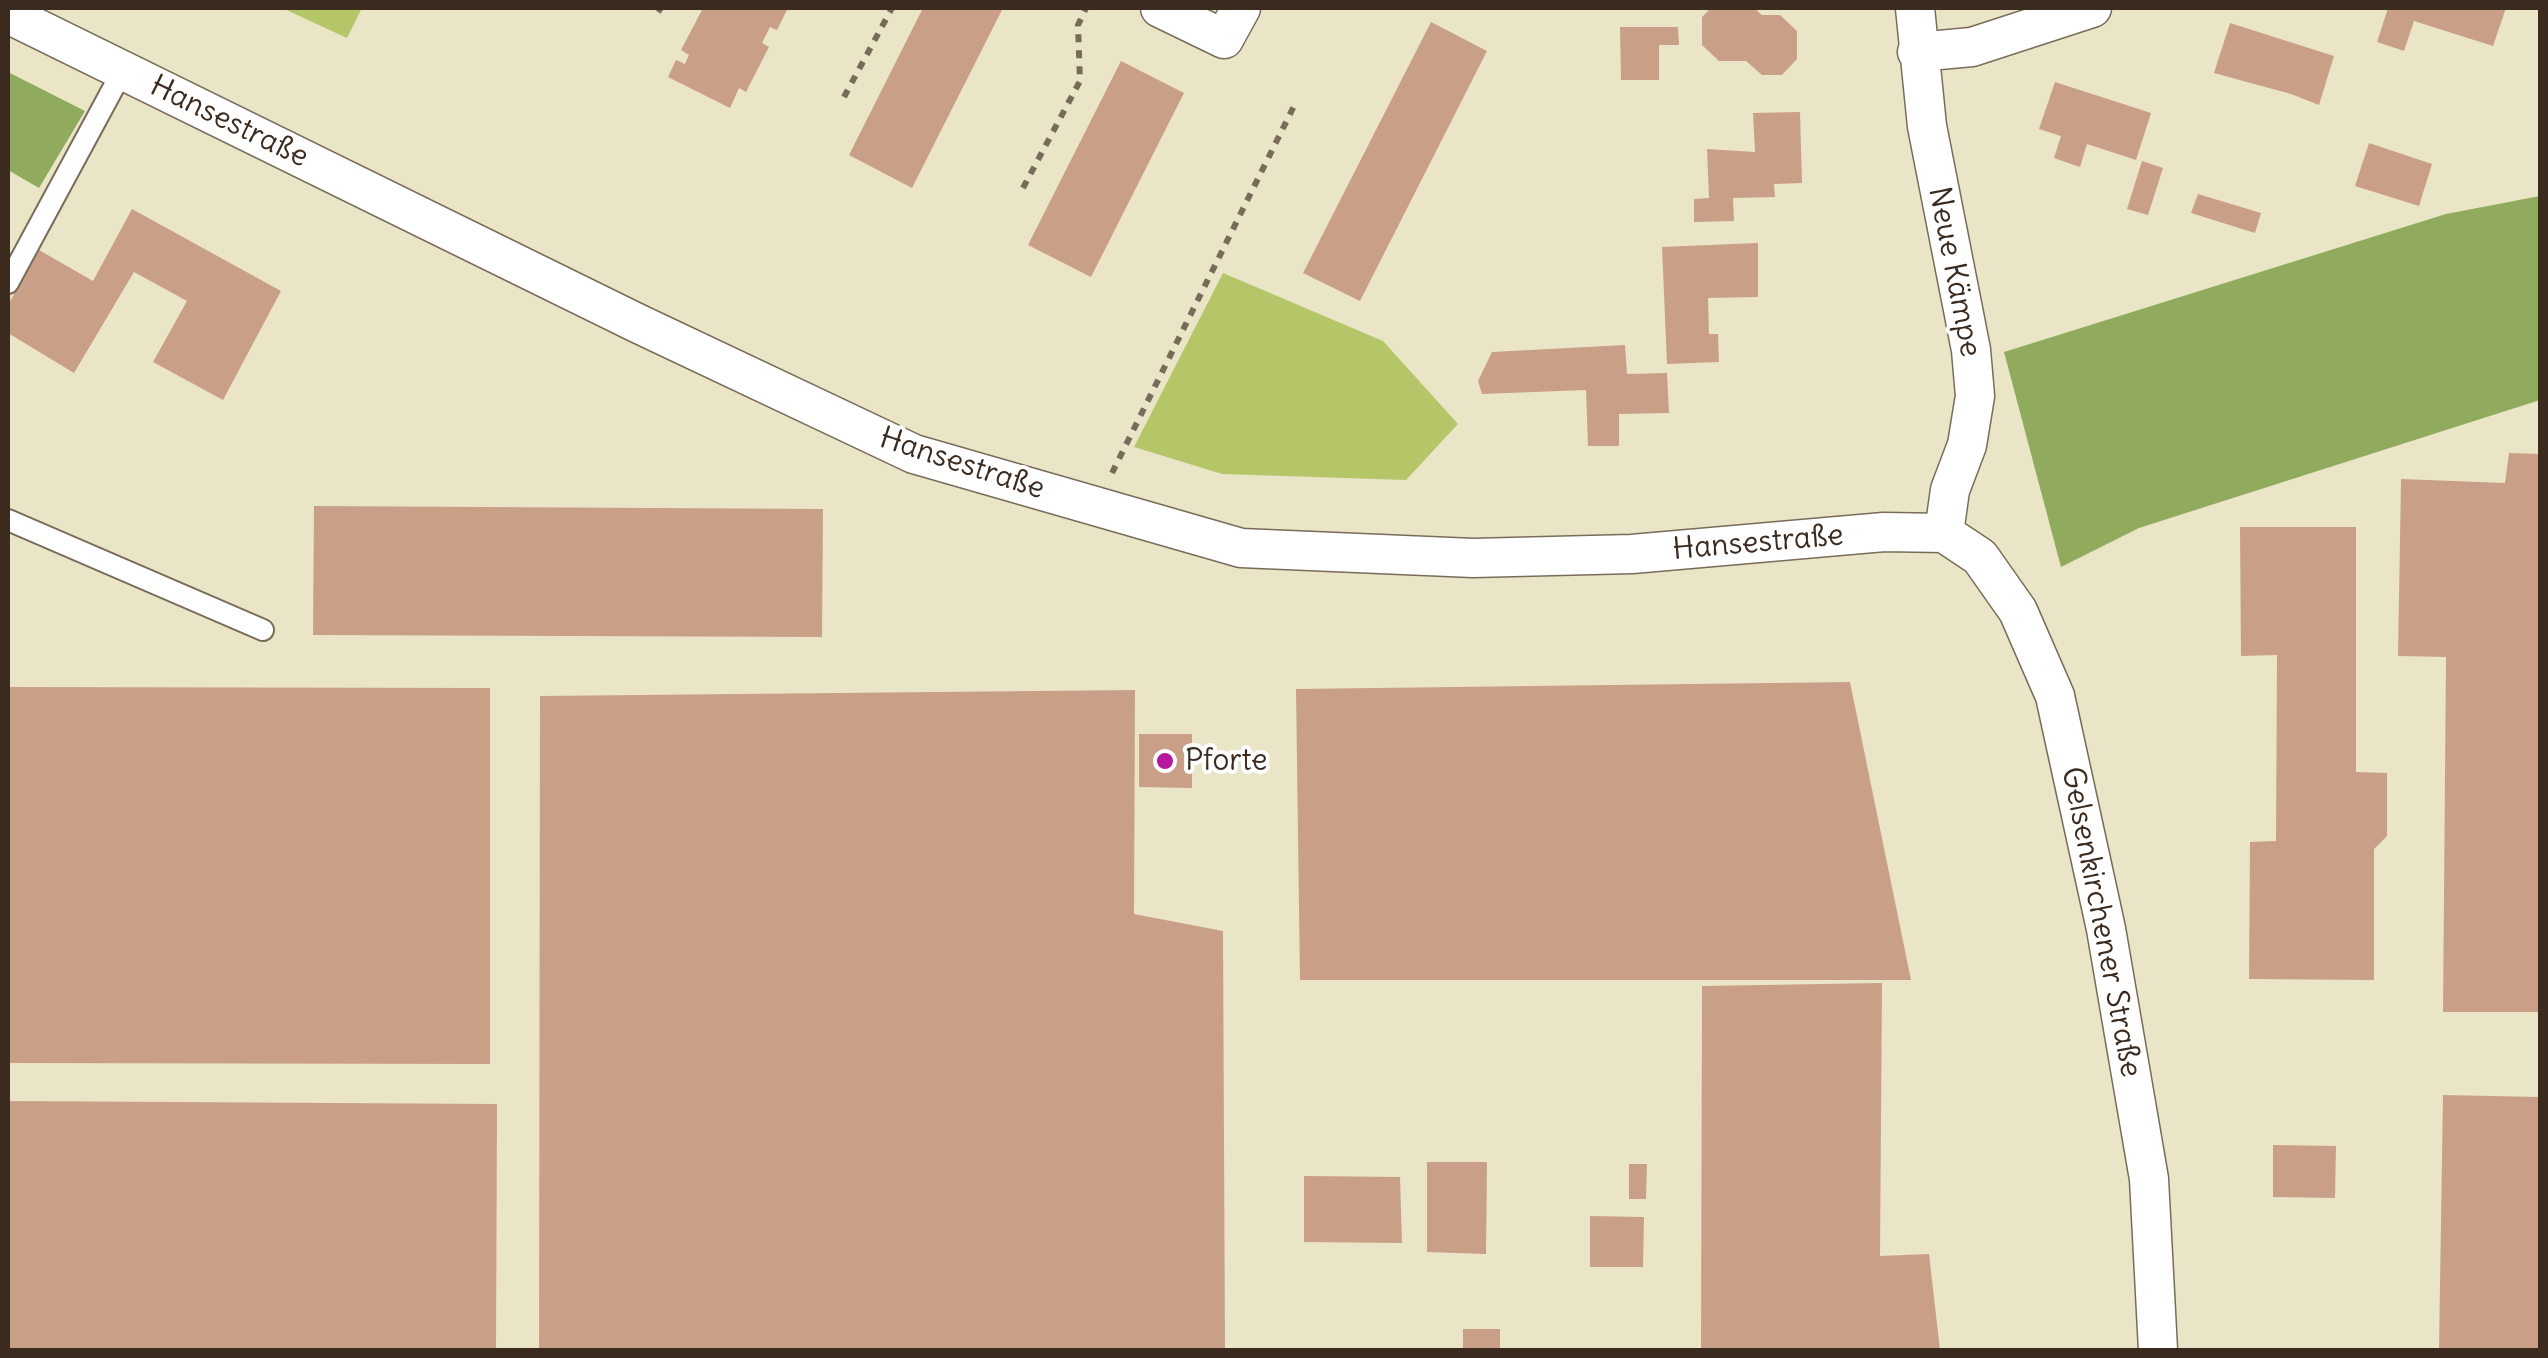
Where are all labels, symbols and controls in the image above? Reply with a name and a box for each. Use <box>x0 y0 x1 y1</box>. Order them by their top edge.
street label: Hansestraße <box>144 68 314 176</box>
street label: Neue Kämpe <box>1920 184 1988 360</box>
street label: Hansestraße <box>875 420 1049 508</box>
street label: Hansestraße <box>1671 518 1845 568</box>
place label: Pforte <box>1185 743 1268 779</box>
marker: Pforte <box>1154 750 1176 772</box>
street label: Gelsenkirchener Straße <box>2053 764 2149 1080</box>

